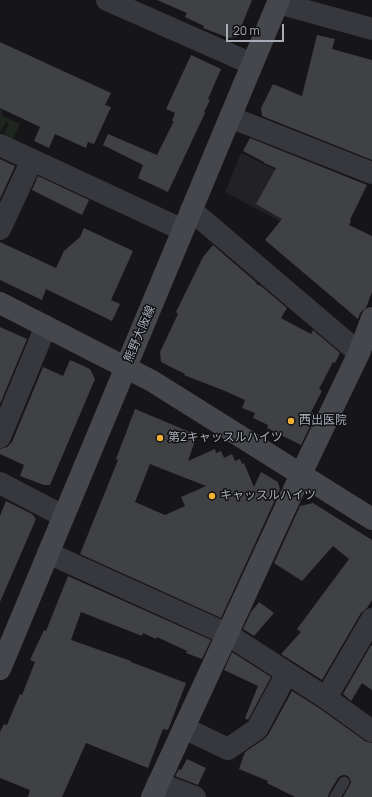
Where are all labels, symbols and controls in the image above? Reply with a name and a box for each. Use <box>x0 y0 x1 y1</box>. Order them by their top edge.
scale bar <box>228 16 286 42</box>
text: 20 m <box>233 22 260 39</box>
street label: 熊野大阪線 <box>122 304 158 364</box>
place label: 西出医院 <box>299 414 347 428</box>
marker: 西出医院 <box>286 416 296 426</box>
place label: 第2キャッスルハイツ <box>168 431 283 445</box>
marker: 第2キャッスルハイツ <box>155 433 165 443</box>
place label: キャッスルハイツ <box>220 489 316 503</box>
marker: キャッスルハイツ <box>207 491 217 501</box>

